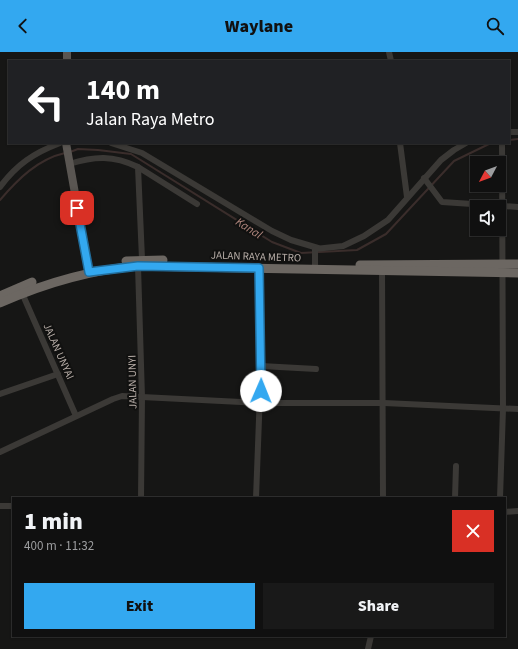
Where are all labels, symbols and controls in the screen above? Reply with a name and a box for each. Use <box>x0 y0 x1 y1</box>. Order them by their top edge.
text: Waylane <box>225 14 293 39</box>
icon: back <box>12 15 34 37</box>
icon: search <box>484 15 506 37</box>
text: 140 m <box>86 70 160 110</box>
icon: left <box>20 76 72 128</box>
text: Jalan Raya Metro <box>86 107 215 132</box>
north arrow <box>470 156 506 192</box>
map controls <box>470 156 506 236</box>
pin <box>60 191 94 225</box>
icon: arrive <box>66 197 88 219</box>
button: sound <box>470 200 506 236</box>
water label: Kanal <box>232 214 265 243</box>
street label: JALAN RAYA METRO <box>211 247 301 266</box>
street label: JALAN UNYAI <box>39 321 78 382</box>
street label: JALAN UNYI <box>125 355 140 409</box>
position arrow <box>240 370 282 412</box>
text: 1 min <box>24 504 83 539</box>
button: close <box>452 510 494 552</box>
text: 400 m · 11:32 <box>24 537 94 555</box>
button: Exit <box>24 583 255 629</box>
button: Share <box>263 583 494 629</box>

